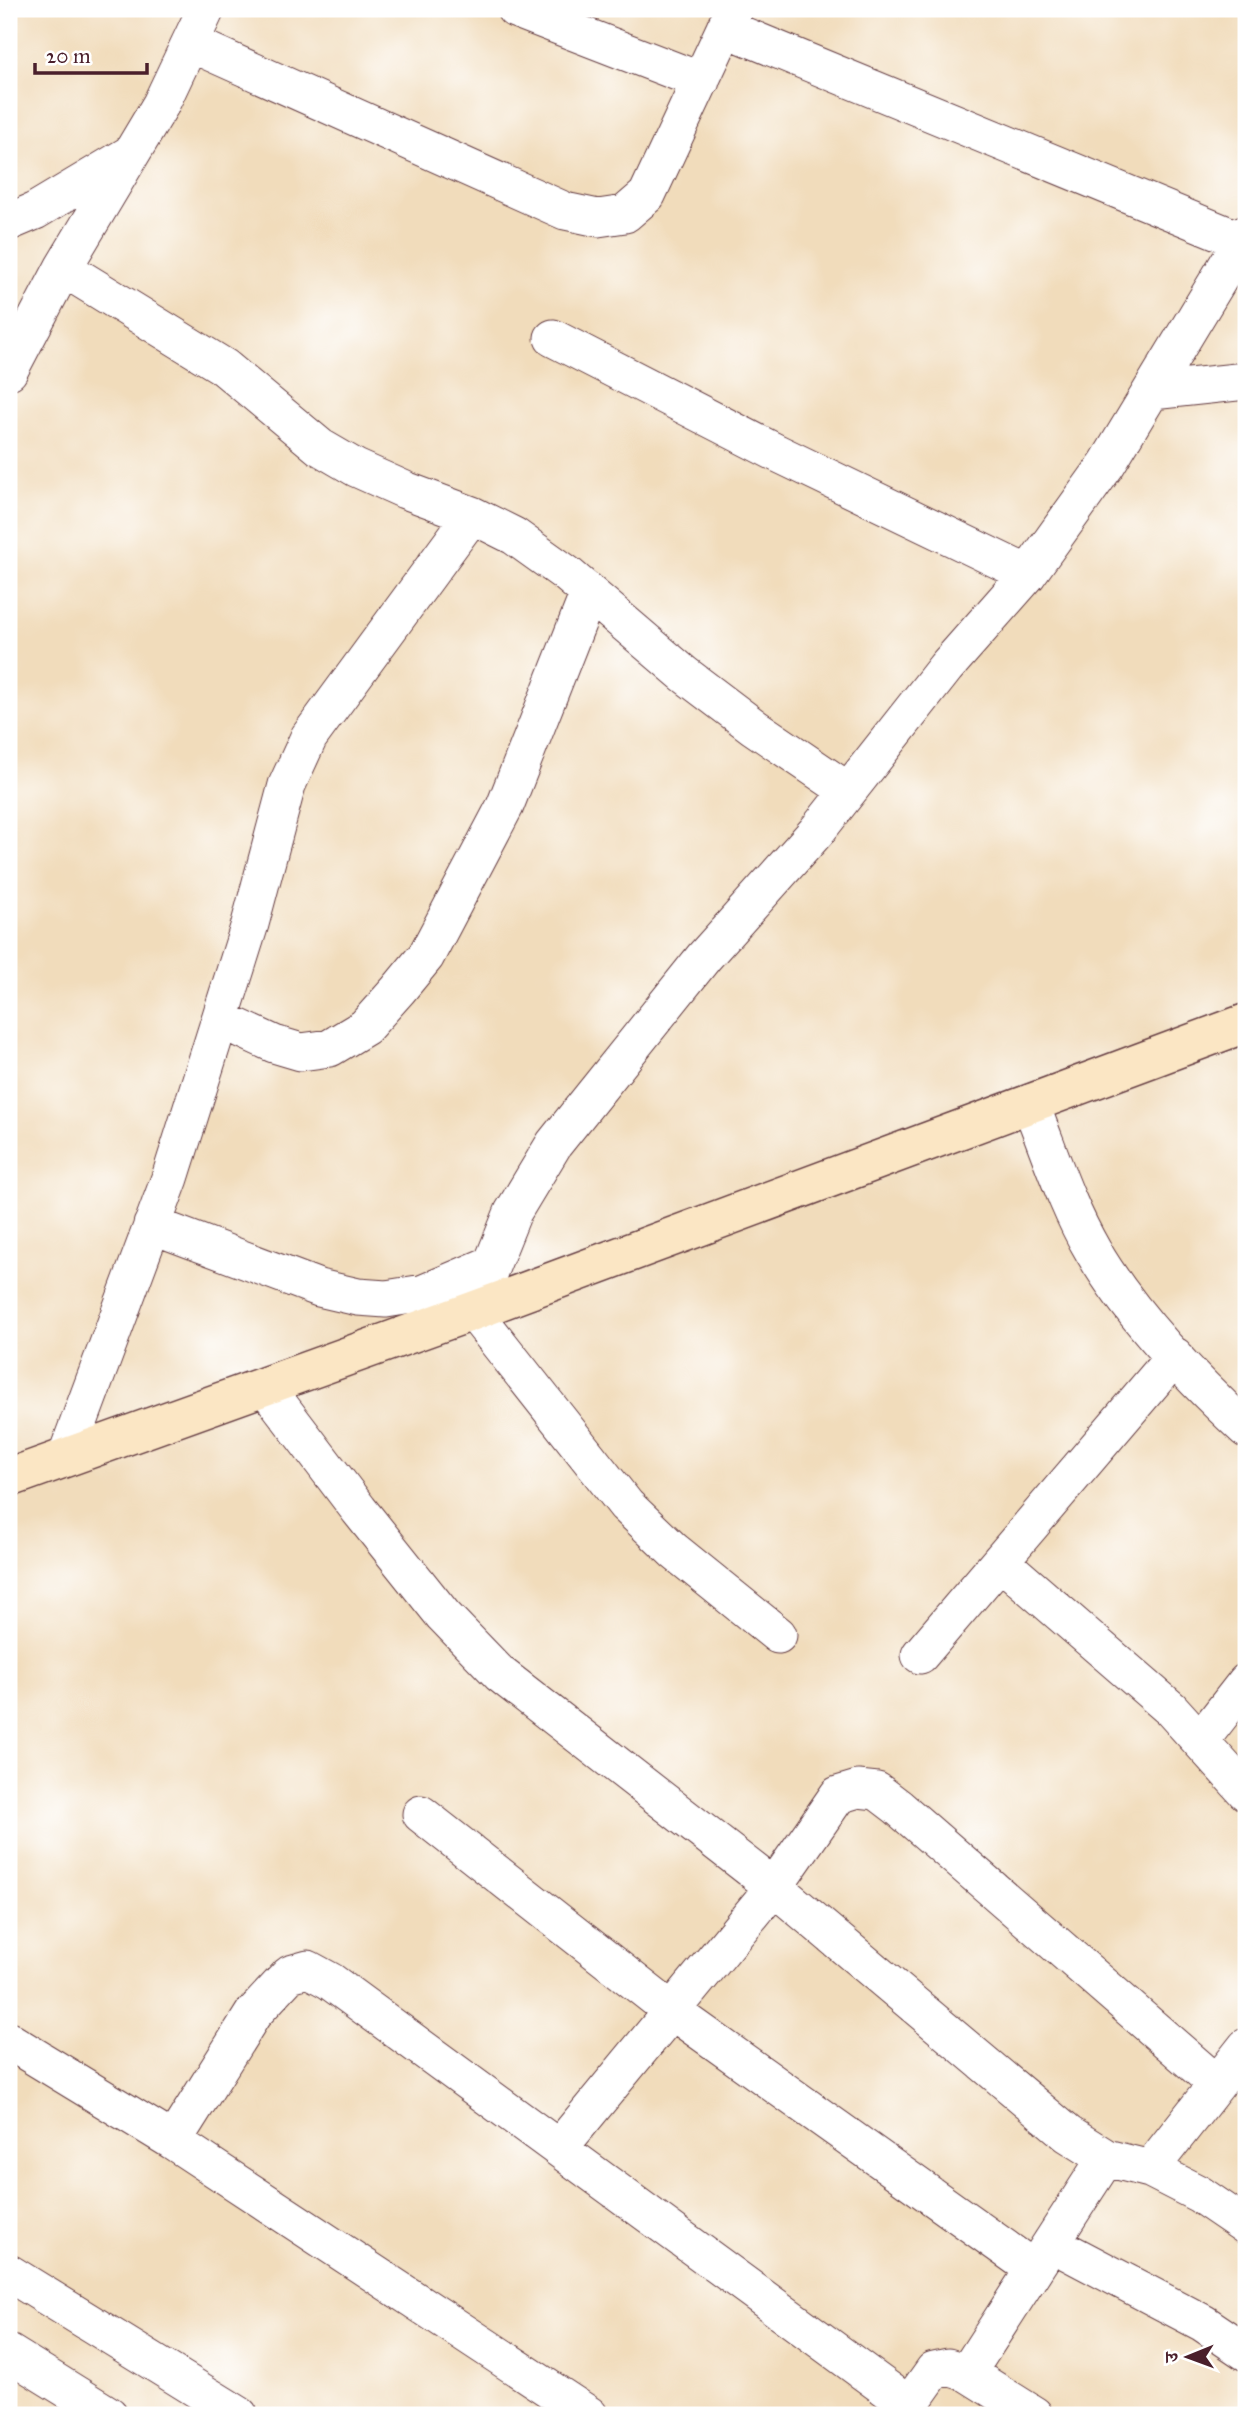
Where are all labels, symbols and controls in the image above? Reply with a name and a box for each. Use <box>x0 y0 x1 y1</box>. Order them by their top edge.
scale bar <box>35 32 147 76</box>
text: 20 m <box>46 43 91 69</box>
north arrow <box>1154 2322 1224 2392</box>
text: उ <box>1160 2351 1183 2364</box>

